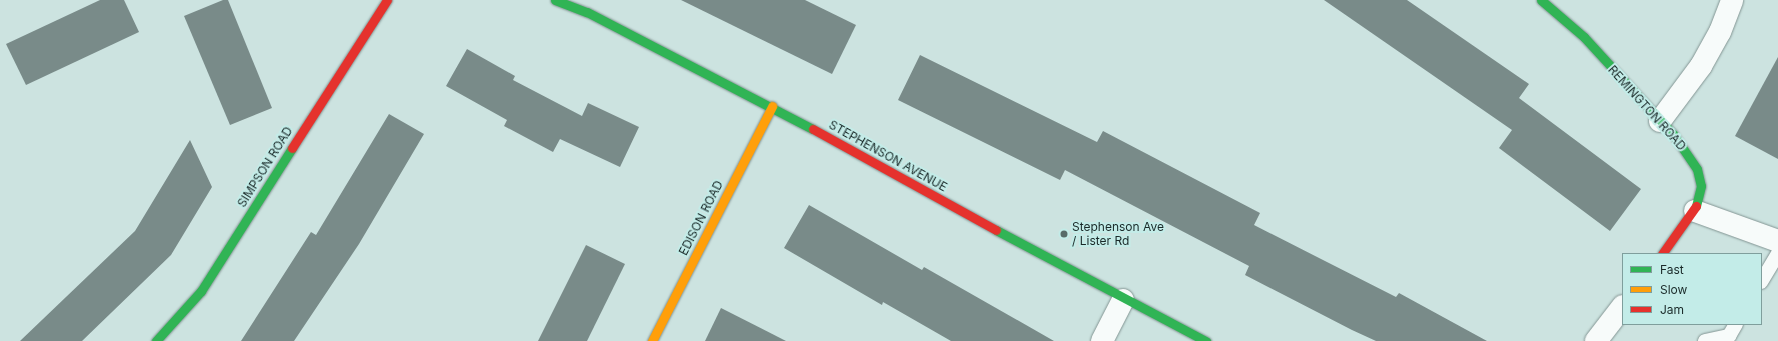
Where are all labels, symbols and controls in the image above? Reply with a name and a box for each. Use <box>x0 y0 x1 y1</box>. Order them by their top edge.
street label: REMINGTON ROAD <box>1605 63 1689 153</box>
street label: STEPHENSON AVENUE <box>826 117 950 195</box>
street label: SIMPSON ROAD <box>234 124 296 210</box>
street label: EDISON ROAD <box>676 178 726 258</box>
place label: Stephenson Ave / Lister Rd <box>1072 220 1164 248</box>
marker: Stephenson Ave / Lister Rd <box>1059 229 1069 239</box>
legend <box>1622 253 1762 325</box>
text: Fast <box>1660 262 1684 277</box>
text: Slow <box>1660 282 1687 297</box>
text: Jam <box>1660 302 1684 317</box>

